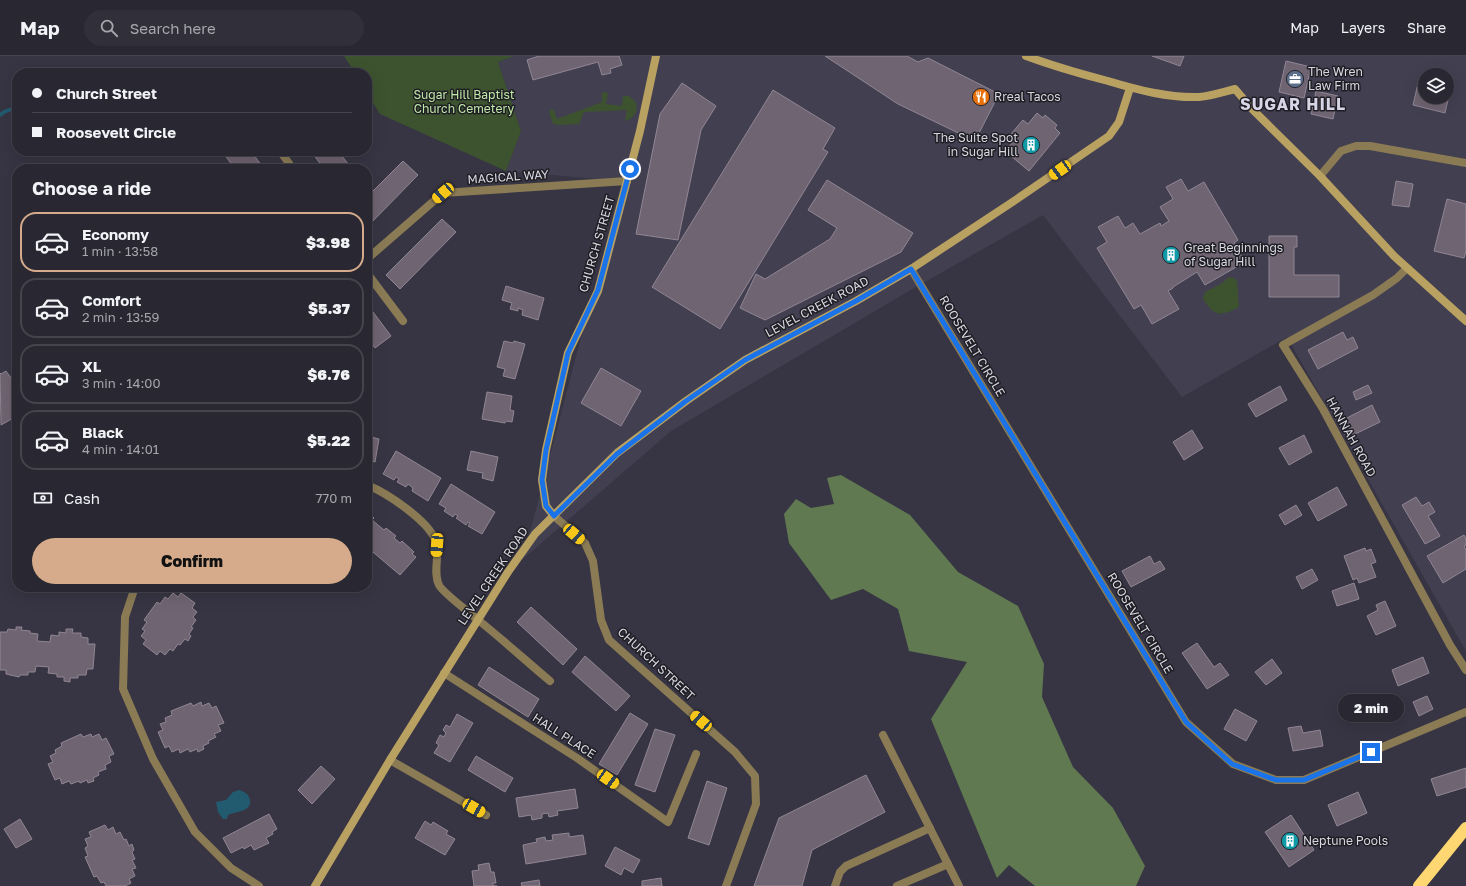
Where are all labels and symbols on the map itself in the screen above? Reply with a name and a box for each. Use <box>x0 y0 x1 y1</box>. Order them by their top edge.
place label: The Wren Law Firm <box>1308 64 1363 93</box>
office icon: The Wren Law Firm <box>1285 69 1305 89</box>
park label: Sugar Hill Baptist Church Cemetery <box>413 87 515 116</box>
restaurant icon: Rreal Tacos <box>971 87 991 107</box>
place label: Rreal Tacos <box>994 89 1061 104</box>
district label: SUGAR HILL <box>1240 94 1346 114</box>
place label: The Suite Spot in Sugar Hill <box>933 130 1018 159</box>
building icon: The Suite Spot in Sugar Hill <box>1021 135 1041 155</box>
car <box>1047 158 1073 182</box>
route start <box>621 160 639 178</box>
street label: MAGICAL WAY <box>467 166 549 187</box>
car <box>430 181 456 205</box>
street label: CHURCH STREET <box>576 193 618 294</box>
place label: Great Beginnings of Sugar Hill <box>1184 240 1283 269</box>
building icon: Great Beginnings of Sugar Hill <box>1161 245 1181 265</box>
street label: LEVEL CREEK ROAD <box>762 273 871 340</box>
street label: ROOSEVELT CIRCLE <box>936 293 1009 399</box>
street label: HANNAH ROAD <box>1323 394 1380 479</box>
car <box>561 522 587 546</box>
street label: LEVEL CREEK ROAD <box>454 524 531 628</box>
car <box>430 533 444 557</box>
street label: ROOSEVELT CIRCLE <box>1104 570 1177 676</box>
street label: CHURCH STREET <box>615 624 698 704</box>
callout: 2 min <box>1338 694 1404 722</box>
car <box>688 709 714 733</box>
street label: HALL PLACE <box>530 710 599 762</box>
route end <box>1362 743 1380 761</box>
car <box>595 767 621 791</box>
car <box>461 797 487 819</box>
building icon: Neptune Pools <box>1280 831 1300 851</box>
place label: Neptune Pools <box>1303 833 1388 848</box>

